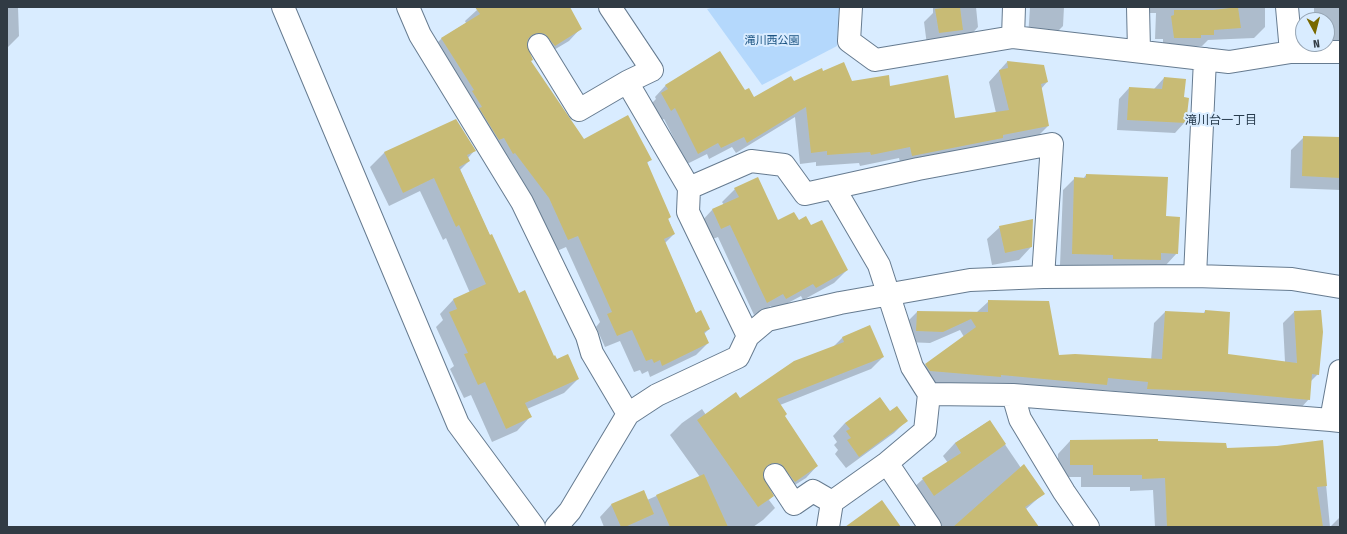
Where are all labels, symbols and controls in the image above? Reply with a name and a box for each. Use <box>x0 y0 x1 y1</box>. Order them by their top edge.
north arrow <box>1295 12 1335 52</box>
park label: 滝川西公園 <box>745 34 799 48</box>
text: N <box>1312 37 1320 50</box>
district label: 滝川台一丁目 <box>1185 114 1257 128</box>

